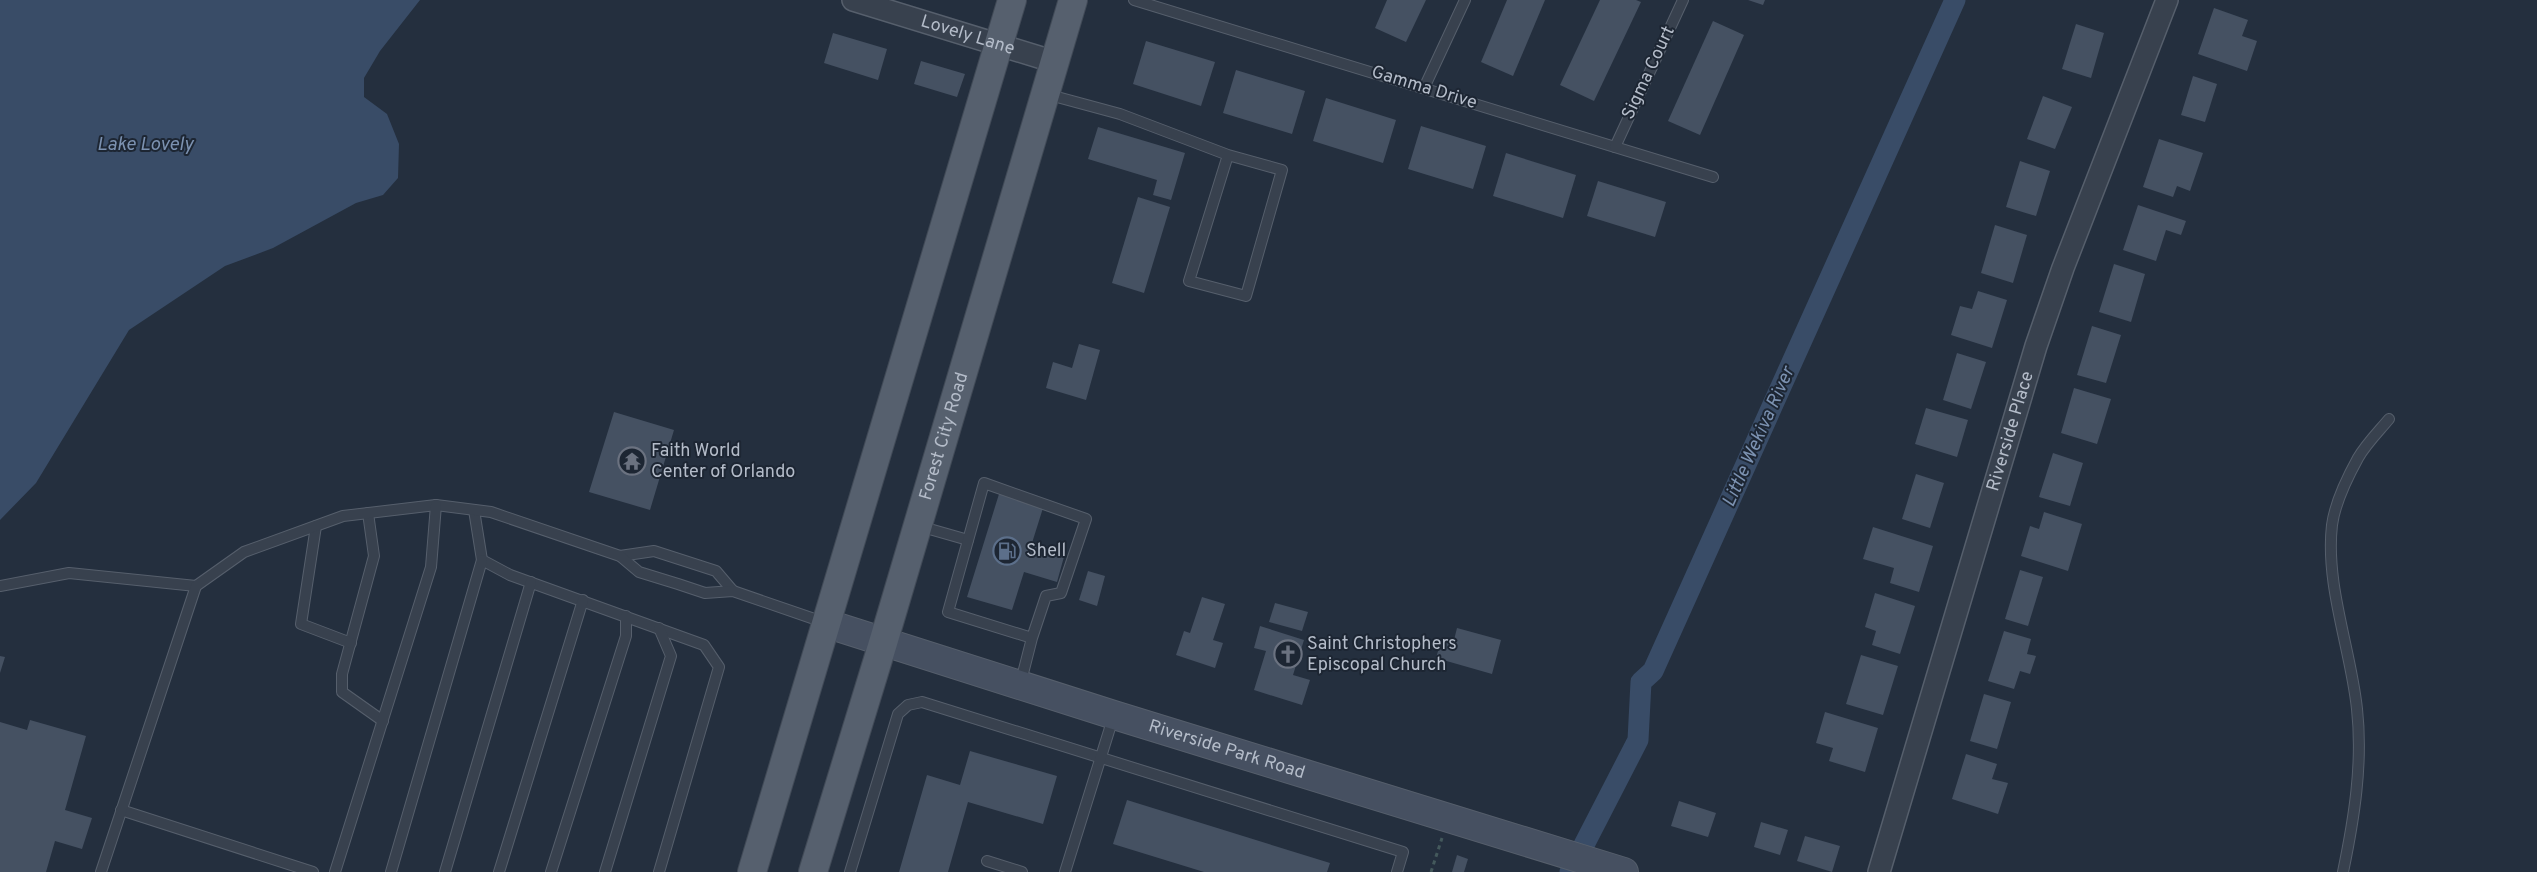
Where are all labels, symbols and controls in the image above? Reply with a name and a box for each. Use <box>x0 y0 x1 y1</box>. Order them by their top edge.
street label: Lovely Lane <box>918 10 1018 60</box>
street label: Sigma Court <box>1617 22 1681 124</box>
street label: Gamma Drive <box>1368 61 1480 115</box>
water label: Lake Lovely <box>97 133 195 157</box>
water label: Little Wekiva River <box>1717 362 1801 511</box>
street label: Riverside Place <box>1982 368 2039 494</box>
street label: Forest City Road <box>914 370 974 503</box>
place label: Faith World Center of Orlando <box>651 440 795 484</box>
temple icon: Faith World Center of Orlando <box>617 446 647 476</box>
fuel station icon: Shell <box>992 536 1022 566</box>
place label: Shell <box>1026 540 1066 563</box>
place label: Saint Christophers Episcopal Church <box>1307 633 1457 677</box>
church icon: Saint Christophers Episcopal Church <box>1273 639 1303 669</box>
street label: Riverside Park Road <box>1146 715 1308 785</box>

